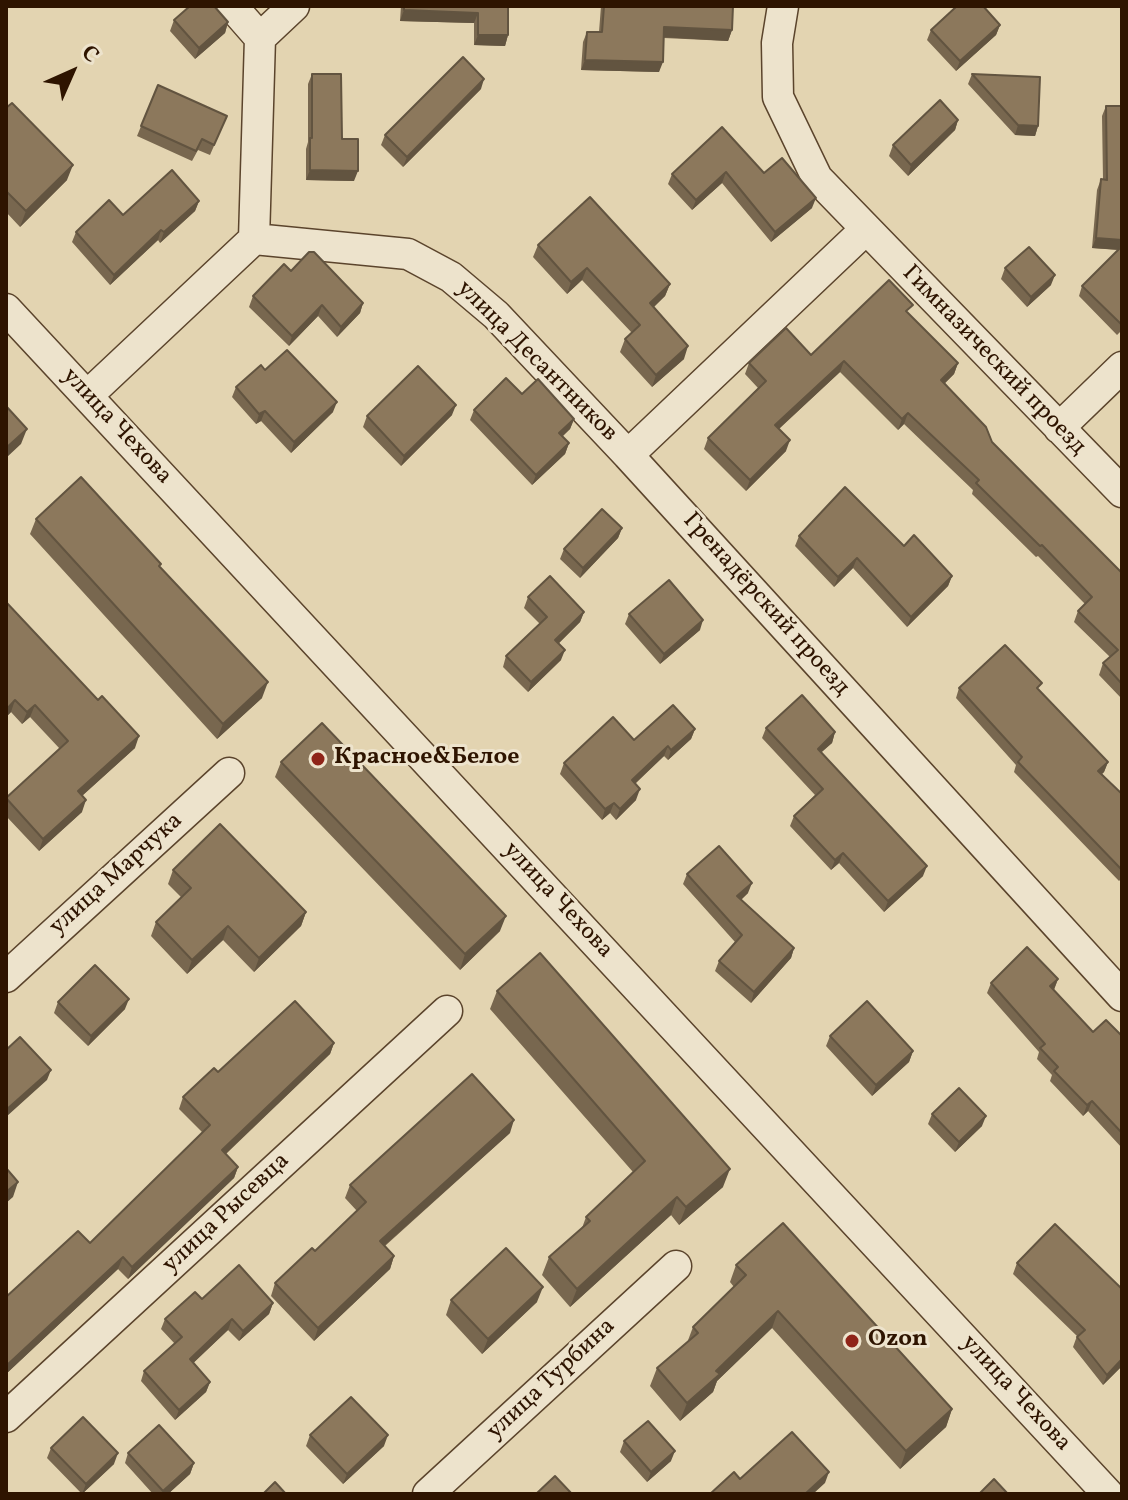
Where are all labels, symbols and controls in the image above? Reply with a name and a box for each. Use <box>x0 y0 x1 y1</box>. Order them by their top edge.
north arrow <box>32 32 112 112</box>
text: С <box>73 39 105 71</box>
street label: Гимназический проезд <box>895 260 1091 462</box>
street label: улица Десантников <box>449 275 623 449</box>
street label: улица Чехова <box>55 363 177 491</box>
street label: Гренадёрский проезд <box>675 508 855 702</box>
place label: Красное&Белое <box>334 745 519 773</box>
marker: Красное&Белое <box>309 750 327 768</box>
street label: улица Марчука <box>44 808 190 942</box>
street label: улица Чехова <box>496 837 618 965</box>
street label: улица Рысевца <box>157 1148 297 1280</box>
street label: улица Турбина <box>482 1313 622 1447</box>
place label: Ozon <box>868 1327 928 1355</box>
street label: улица Чехова <box>954 1330 1076 1458</box>
marker: Ozon <box>843 1332 861 1350</box>

